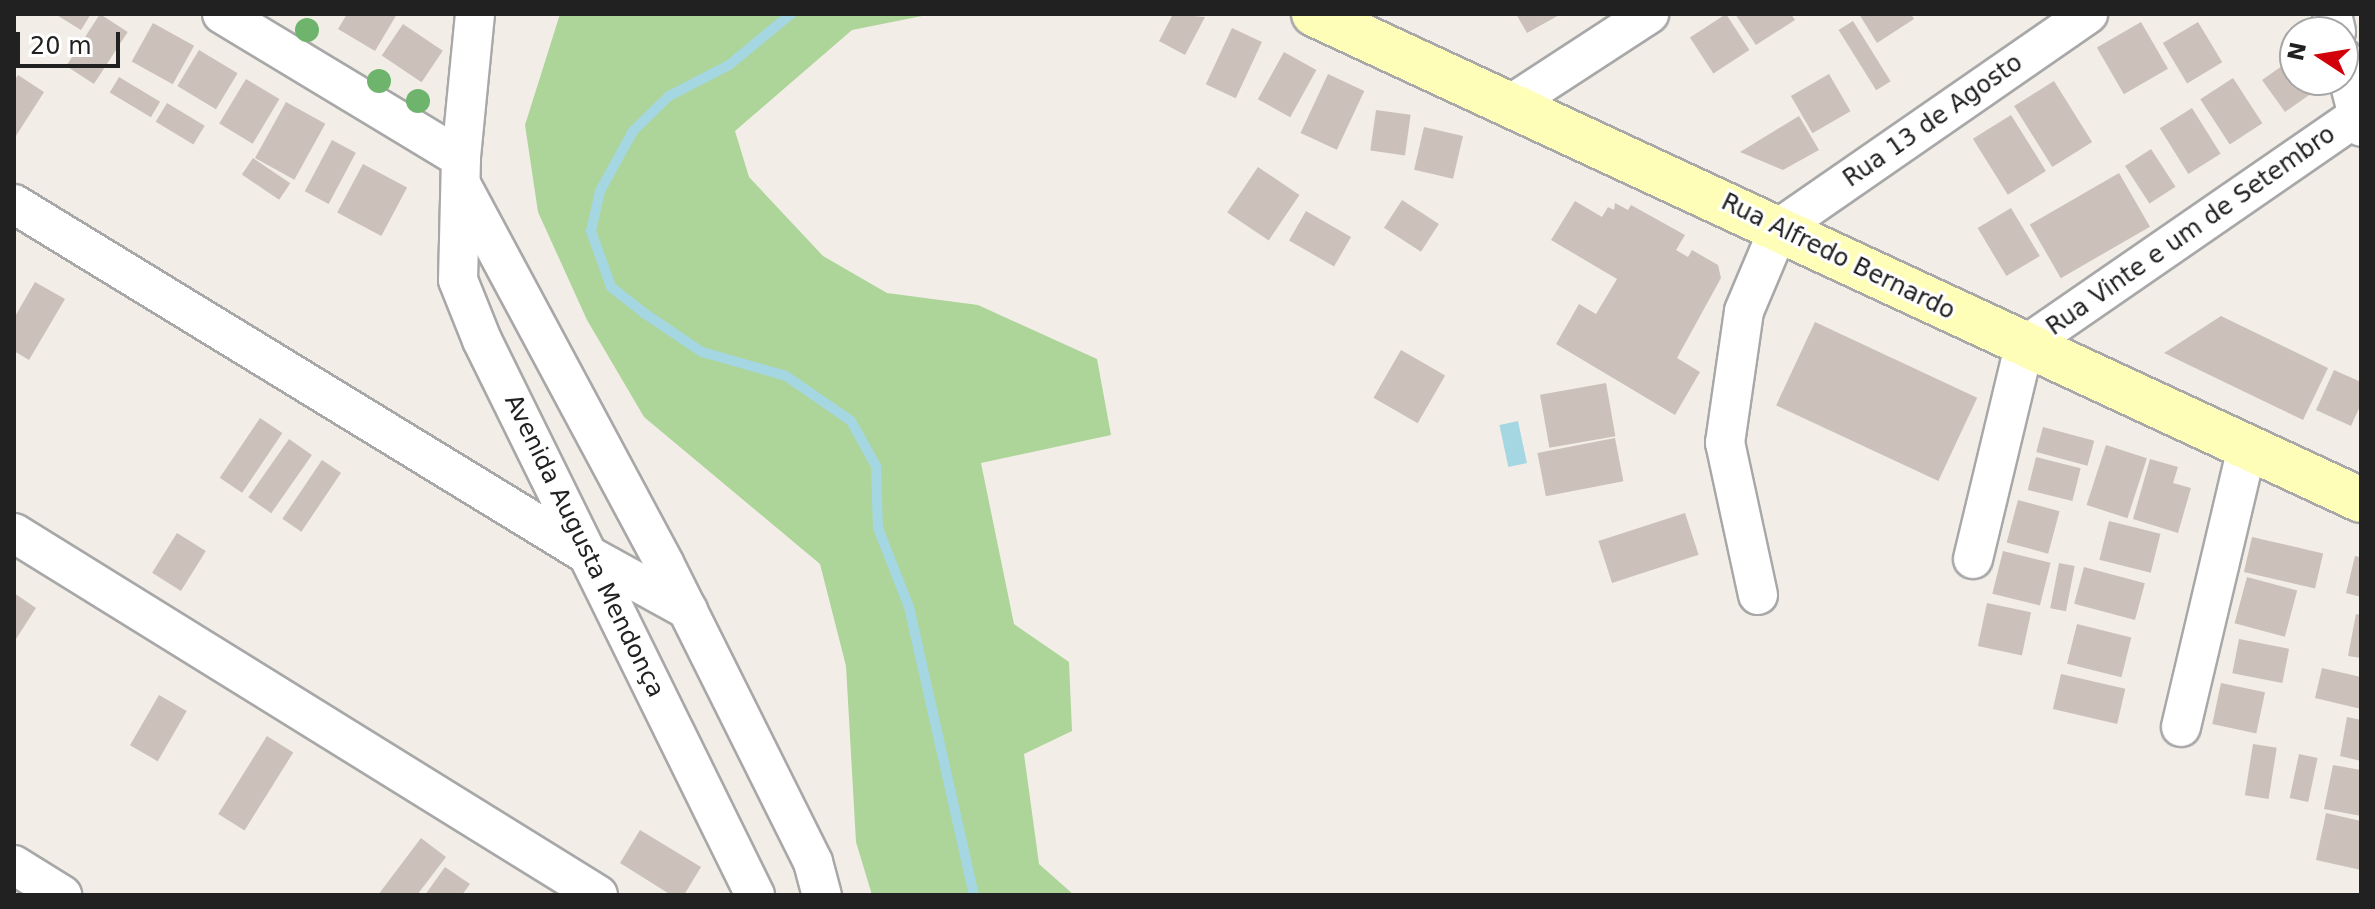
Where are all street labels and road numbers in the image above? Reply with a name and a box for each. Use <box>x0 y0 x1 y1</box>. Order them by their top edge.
street label: Rua 13 de Agosto <box>1838 48 2028 194</box>
street label: Rua Vinte e um de Setembro <box>2041 120 2341 342</box>
street label: Rua Alfredo Bernardo <box>1717 188 1959 326</box>
street label: Avenida Augusta Mendonça <box>498 390 670 702</box>

